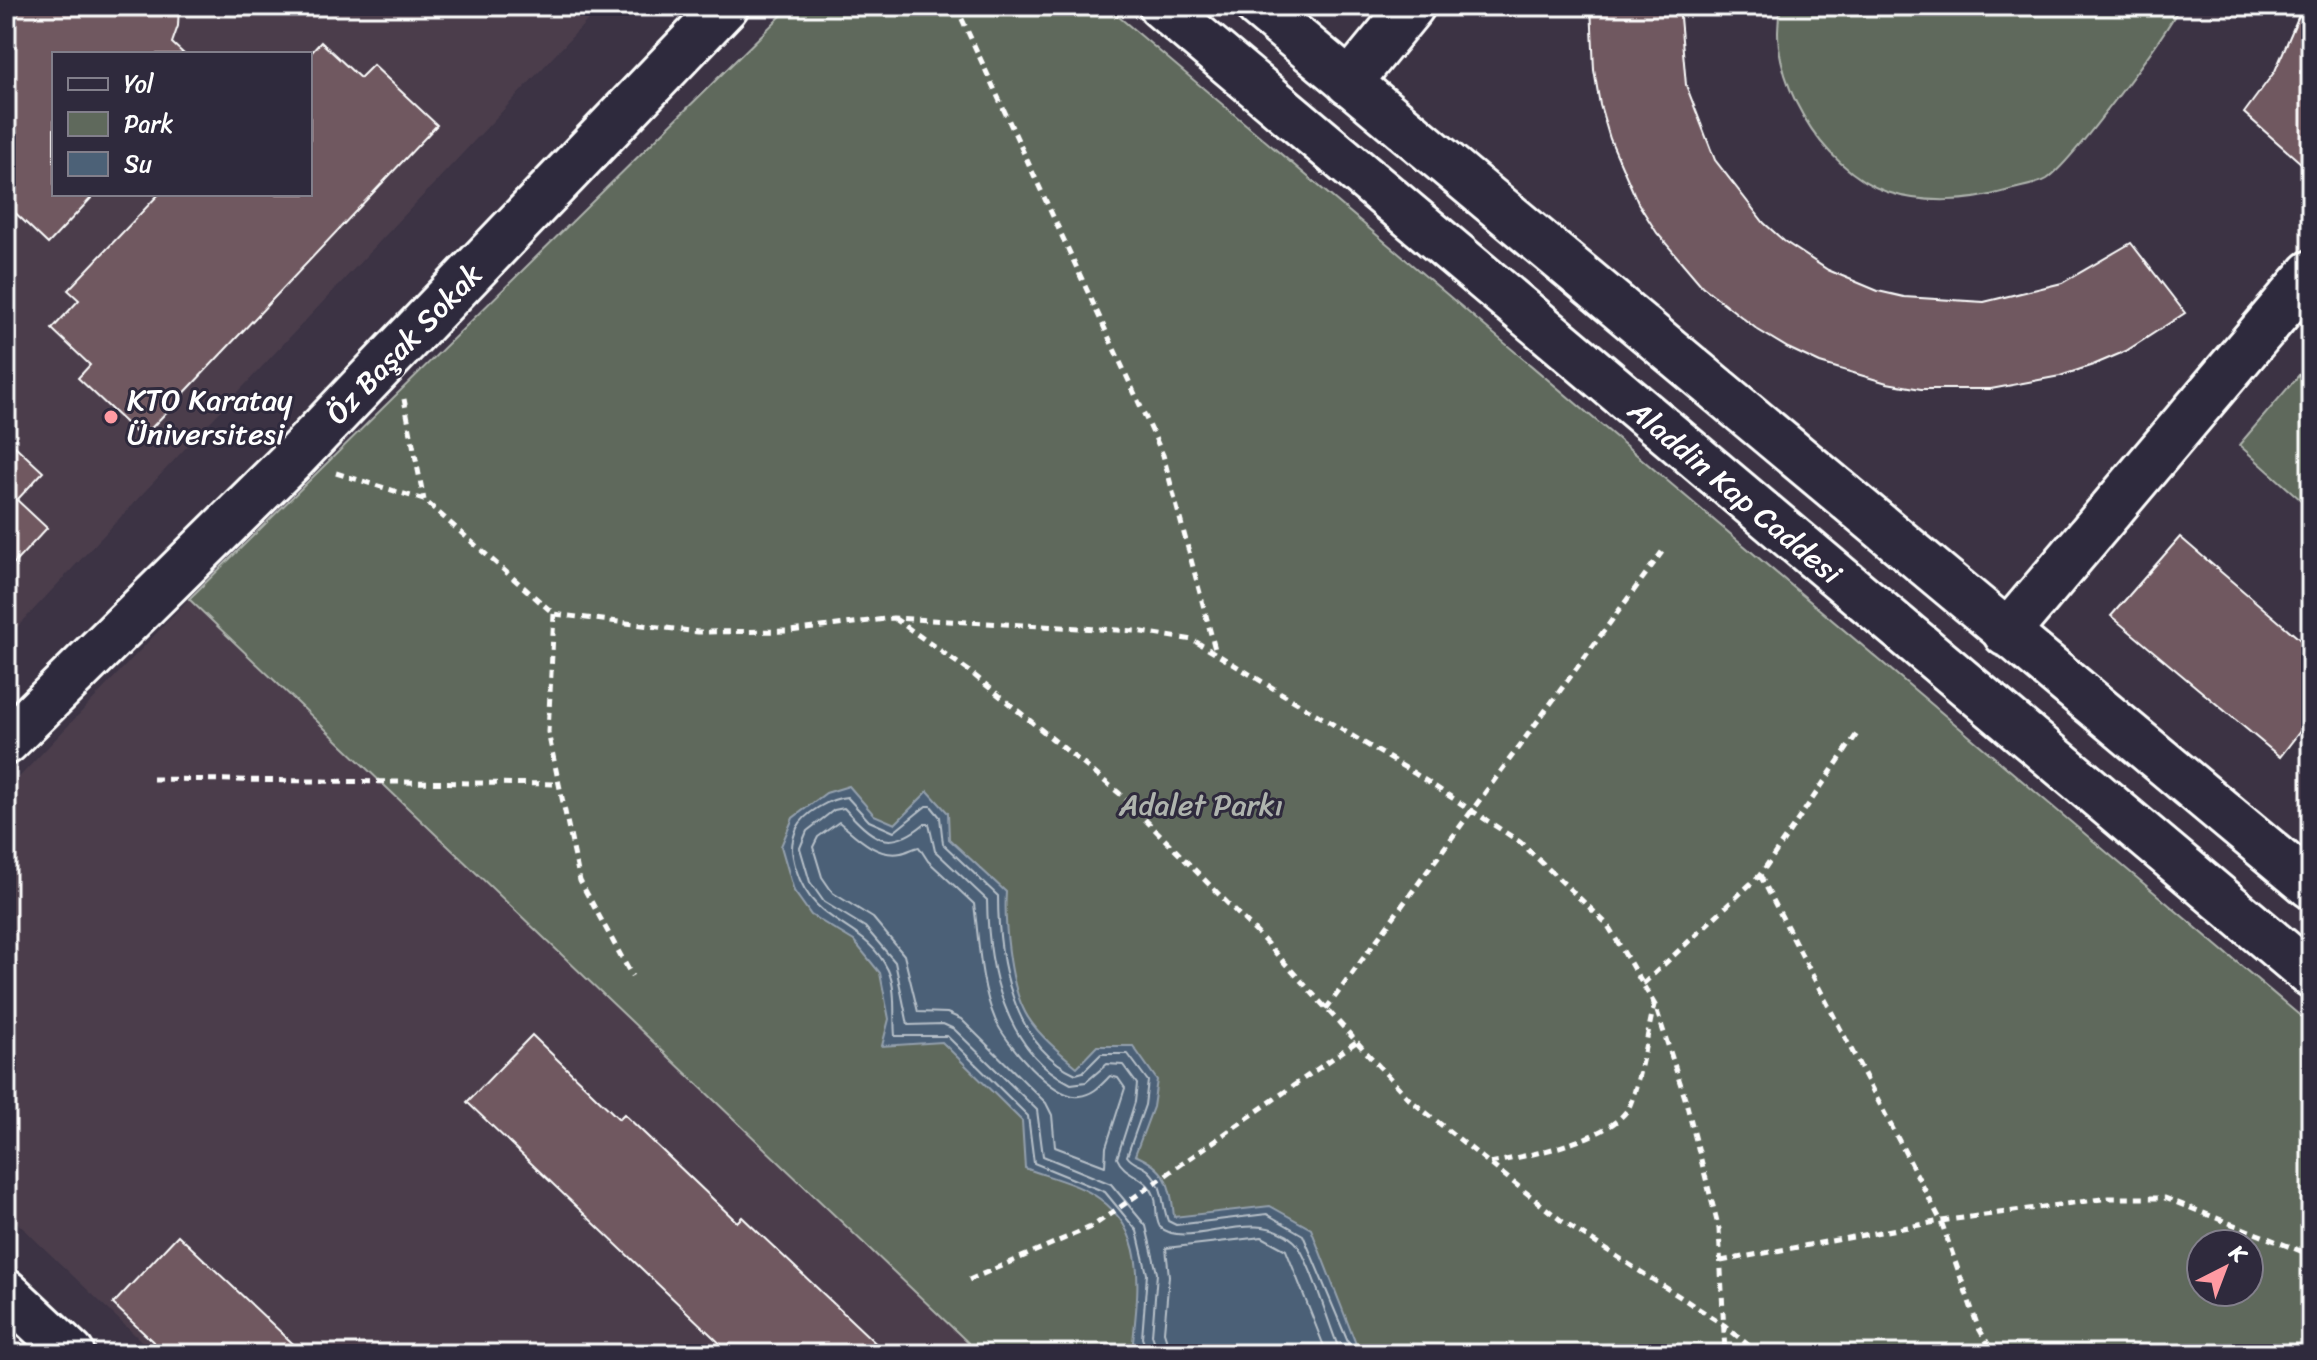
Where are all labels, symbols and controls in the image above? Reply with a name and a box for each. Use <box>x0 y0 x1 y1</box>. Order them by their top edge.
legend <box>52 52 312 196</box>
text: Yol <box>124 63 155 105</box>
text: Park <box>124 103 173 145</box>
text: Su <box>124 143 152 185</box>
street label: Öz Başak Sokak <box>312 249 497 438</box>
place label: KTO Karatay Üniversitesi <box>127 373 293 461</box>
street label: Aladdin Kap Caddesi <box>1615 385 1855 599</box>
marker: KTO Karatay Üniversitesi <box>102 408 120 426</box>
park label: Adalet Parkı <box>1118 778 1283 832</box>
north arrow <box>2185 1228 2265 1308</box>
text: K <box>2219 1234 2257 1274</box>

